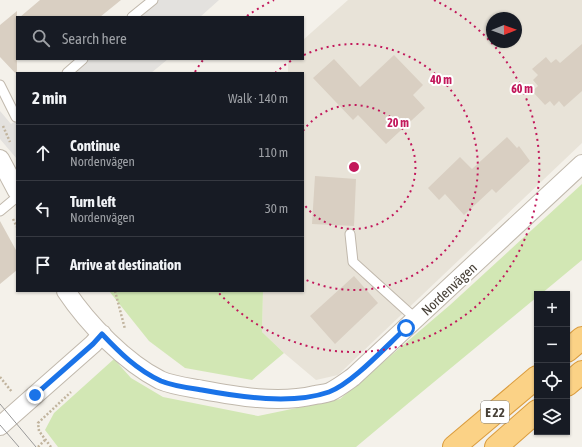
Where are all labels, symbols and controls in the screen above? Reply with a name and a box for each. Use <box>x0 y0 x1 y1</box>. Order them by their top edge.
north arrow <box>486 12 522 48</box>
search box <box>16 16 304 60</box>
icon: search <box>30 27 52 49</box>
text: Search here <box>62 30 127 47</box>
text: 40 m <box>429 73 452 87</box>
text: 60 m <box>511 82 533 96</box>
text: 2 min <box>32 88 67 108</box>
text: Walk · 140 m <box>228 91 288 106</box>
text: 20 m <box>387 116 409 130</box>
text: Continue <box>70 137 120 154</box>
icon: ahead <box>32 142 54 164</box>
text: 110 m <box>259 145 288 160</box>
text: Nordenvägen <box>70 154 135 169</box>
centre of rings <box>347 160 361 174</box>
text: Turn left <box>70 193 116 210</box>
icon: left <box>32 198 54 220</box>
text: 30 m <box>265 201 288 216</box>
text: Nordenvägen <box>70 210 135 225</box>
icon: arrive <box>32 254 54 276</box>
text: Arrive at destination <box>70 256 181 273</box>
street label: Nordenvägen <box>418 259 480 319</box>
map controls <box>534 291 570 435</box>
button: + <box>534 291 570 327</box>
route start <box>397 319 415 337</box>
button: − <box>534 327 570 363</box>
button: locate <box>534 363 570 399</box>
route end <box>26 386 44 404</box>
button: layers <box>534 399 570 435</box>
road number: E 22 <box>481 401 509 423</box>

